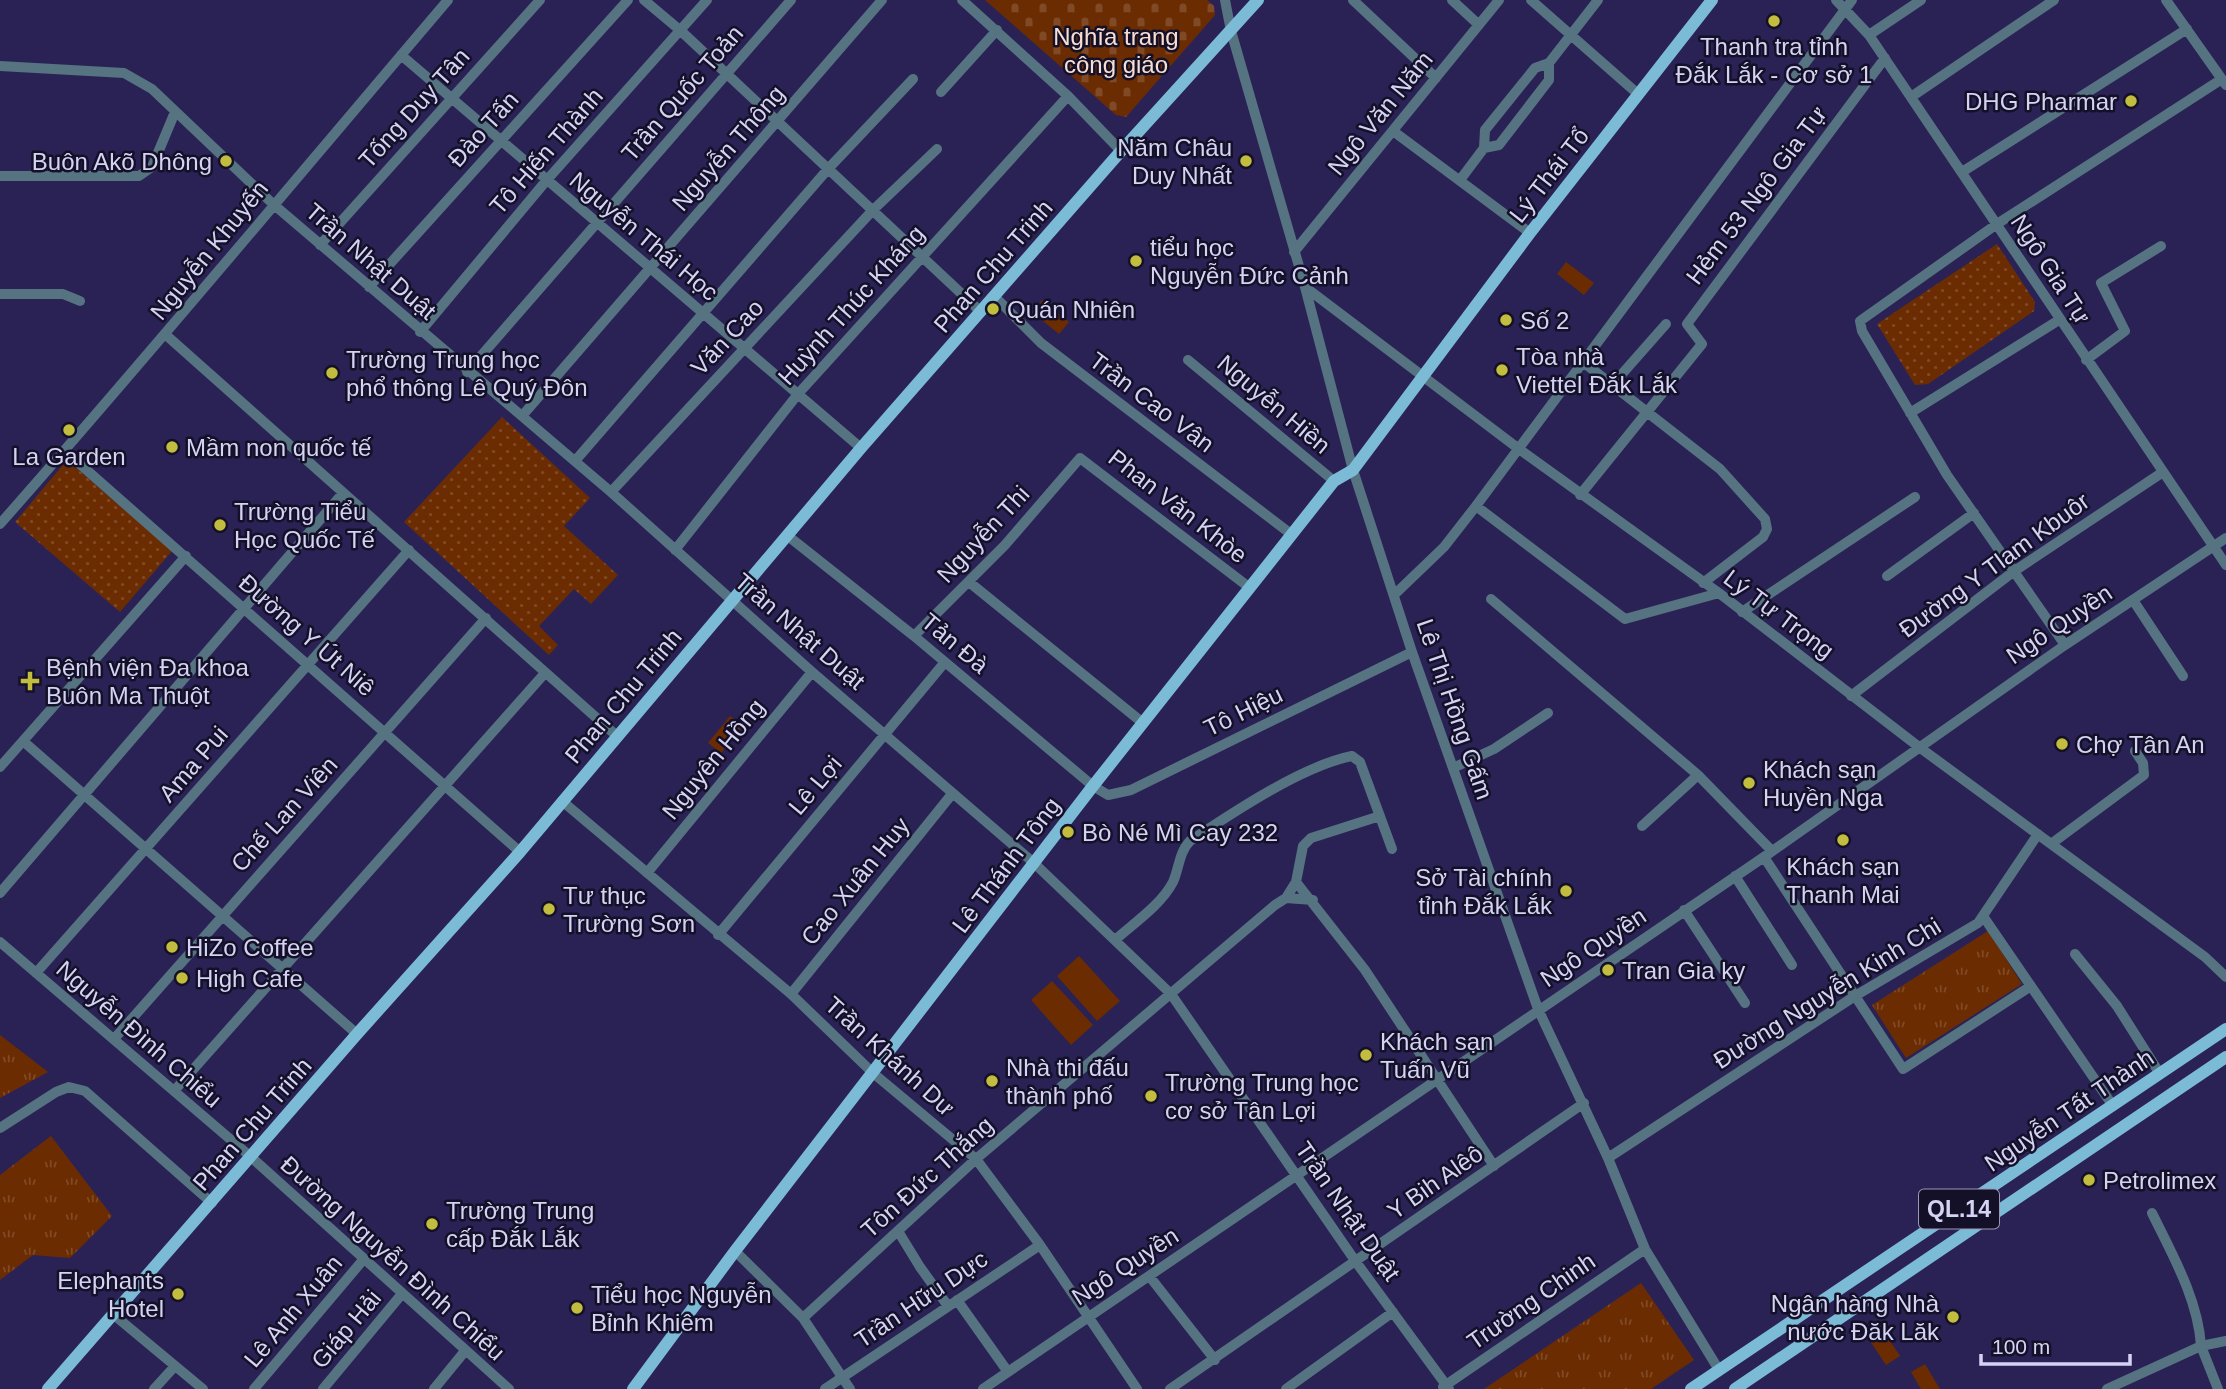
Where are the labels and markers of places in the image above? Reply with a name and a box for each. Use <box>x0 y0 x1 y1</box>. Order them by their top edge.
marker: Thanh tra tỉnh Đắk Lắk - Cơ sở 1 <box>1766 13 1782 29</box>
place label: Thanh tra tỉnh Đắk Lắk - Cơ sở 1 <box>1676 33 1872 88</box>
place label: DHG Pharmar <box>1965 88 2117 115</box>
marker: DHG Pharmar <box>2123 93 2139 109</box>
place label: Năm Châu Duy Nhất <box>1117 134 1232 189</box>
place label: Buôn Akõ Dhông <box>32 148 212 175</box>
marker: Buôn Akõ Dhông <box>218 153 234 169</box>
marker: Năm Châu Duy Nhất <box>1238 153 1254 169</box>
place label: tiểu học Nguyễn Đức Cảnh <box>1150 234 1349 289</box>
marker: tiểu học Nguyễn Đức Cảnh <box>1128 253 1144 269</box>
place label: Quán Nhiên <box>1007 296 1135 323</box>
marker: Quán Nhiên <box>985 301 1001 317</box>
place label: Số 2 <box>1520 307 1569 334</box>
marker: Số 2 <box>1498 312 1514 328</box>
place label: Tòa nhà Viettel Đắk Lắk <box>1516 343 1678 398</box>
place label: Trường Trung học phổ thông Lê Quý Đôn <box>346 346 588 401</box>
marker: Tòa nhà Viettel Đắk Lắk <box>1494 362 1510 378</box>
marker: Trường Trung học phổ thông Lê Quý Đôn <box>324 365 340 381</box>
marker: La Garden <box>61 422 77 438</box>
place label: Mầm non quốc tế <box>186 434 372 461</box>
marker: Mầm non quốc tế <box>164 439 180 455</box>
place label: La Garden <box>12 443 126 470</box>
place label: Trường Tiểu Học Quốc Tế <box>234 498 376 553</box>
marker: Trường Tiểu Học Quốc Tế <box>212 517 228 533</box>
place label: Bệnh viện Đa khoa Buôn Ma Thuột <box>46 654 249 709</box>
marker: Bệnh viện Đa khoa Buôn Ma Thuột <box>20 671 40 691</box>
place label: Chợ Tân An <box>2076 731 2205 758</box>
marker: Chợ Tân An <box>2054 736 2070 752</box>
place label: Khách sạn Huyền Nga <box>1763 756 1884 811</box>
marker: Khách sạn Huyền Nga <box>1741 775 1757 791</box>
place label: Bò Né Mì Cay 232 <box>1082 819 1278 846</box>
marker: Bò Né Mì Cay 232 <box>1060 824 1076 840</box>
marker: Khách sạn Thanh Mai <box>1835 832 1851 848</box>
place label: Khách sạn Thanh Mai <box>1786 853 1900 908</box>
place label: Sở Tài chính tỉnh Đắk Lắk <box>1415 864 1553 919</box>
place label: Tư thục Trường Sơn <box>563 882 695 937</box>
marker: Sở Tài chính tỉnh Đắk Lắk <box>1558 883 1574 899</box>
marker: Tư thục Trường Sơn <box>541 901 557 917</box>
place label: HiZo Coffee <box>186 934 314 961</box>
marker: HiZo Coffee <box>164 939 180 955</box>
place label: Tran Gia ky <box>1622 957 1745 984</box>
marker: Tran Gia ky <box>1600 962 1616 978</box>
place label: High Cafe <box>196 965 303 992</box>
marker: High Cafe <box>174 970 190 986</box>
place label: Khách sạn Tuấn Vũ <box>1380 1028 1493 1083</box>
marker: Khách sạn Tuấn Vũ <box>1358 1047 1374 1063</box>
place label: Nhà thi đấu thành phố <box>1006 1054 1129 1109</box>
place label: Trường Trung học cơ sở Tân Lợi <box>1165 1069 1359 1124</box>
marker: Nhà thi đấu thành phố <box>984 1073 1000 1089</box>
marker: Trường Trung học cơ sở Tân Lợi <box>1143 1088 1159 1104</box>
place label: Petrolimex <box>2103 1167 2216 1194</box>
marker: Petrolimex <box>2081 1172 2097 1188</box>
place label: Trường Trung cấp Đắk Lắk <box>446 1197 594 1252</box>
marker: Trường Trung cấp Đắk Lắk <box>424 1216 440 1232</box>
place label: Elephants Hotel <box>57 1267 164 1322</box>
place label: Tiểu học Nguyễn Bỉnh Khiêm <box>591 1281 772 1336</box>
marker: Elephants Hotel <box>170 1286 186 1302</box>
place label: Ngân hàng Nhà nước Đăk Lăk <box>1771 1290 1940 1345</box>
marker: Tiểu học Nguyễn Bỉnh Khiêm <box>569 1300 585 1316</box>
marker: Ngân hàng Nhà nước Đăk Lăk <box>1945 1309 1961 1325</box>

